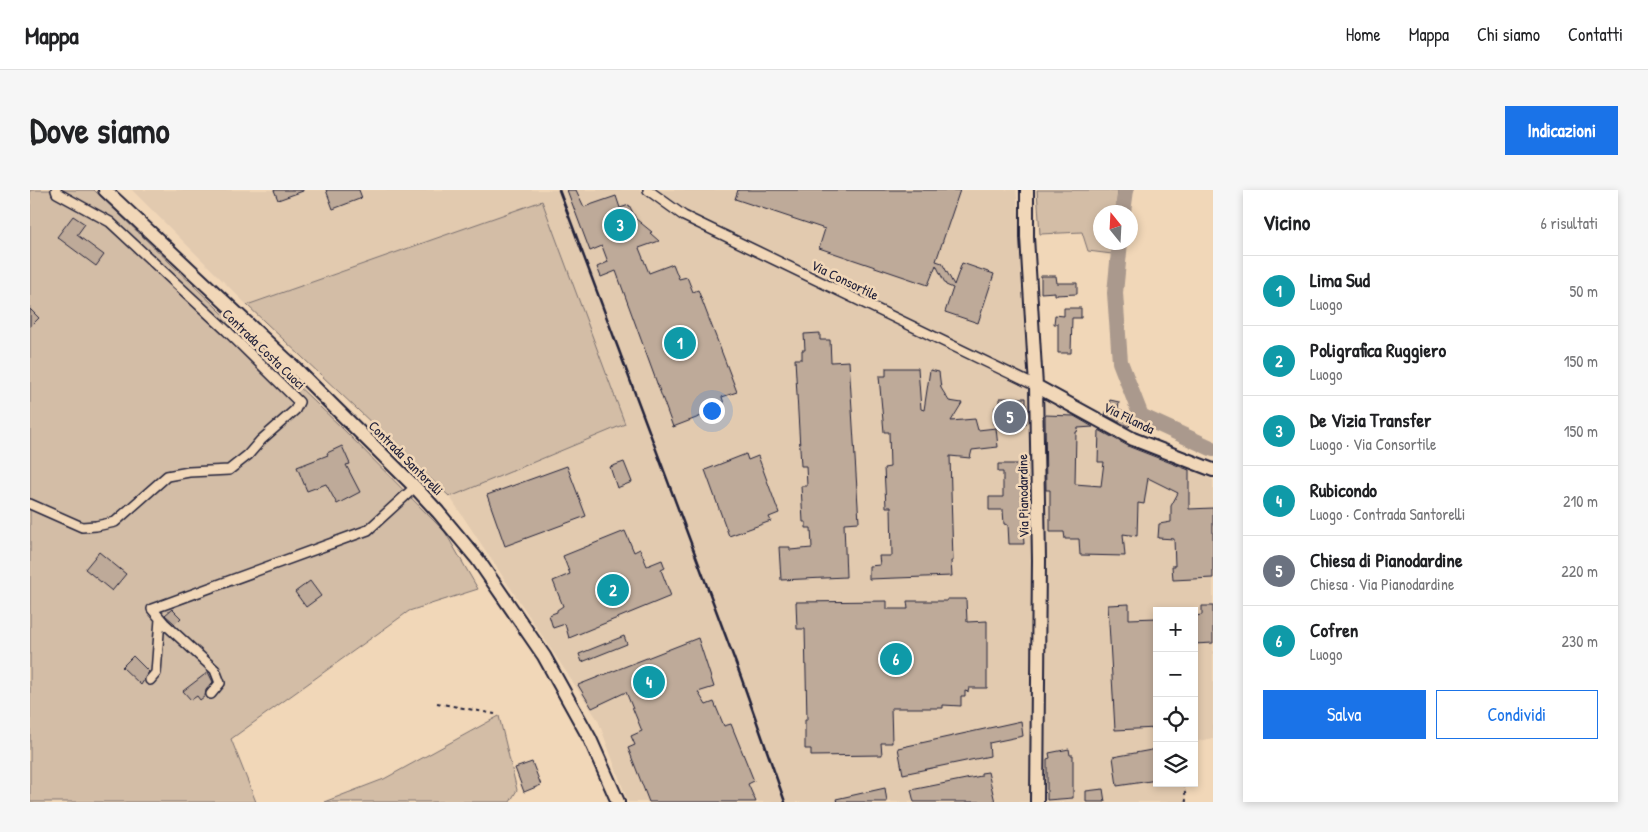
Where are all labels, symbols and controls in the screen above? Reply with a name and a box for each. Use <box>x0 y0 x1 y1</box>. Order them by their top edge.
text: Mappa <box>25 19 79 51</box>
text: Home <box>1346 22 1381 47</box>
text: Mappa <box>1409 22 1449 47</box>
text: Chi siamo <box>1477 22 1540 47</box>
text: Contatti <box>1568 22 1623 47</box>
button: Indicazioni <box>1505 106 1618 155</box>
text: Dove siamo <box>30 107 170 154</box>
north arrow <box>1093 205 1138 250</box>
pin: 3 <box>604 206 636 244</box>
text: Vicino <box>1263 208 1310 237</box>
text: 6 risultati <box>1541 212 1598 234</box>
street label: Via Consortile <box>808 255 883 304</box>
text: Lima Sud <box>1310 267 1370 293</box>
text: 1 <box>1276 280 1282 302</box>
text: 50 m <box>1570 280 1598 302</box>
text: Luogo <box>1310 293 1342 315</box>
street label: Contrada Costa Cuoci <box>218 304 310 393</box>
pin: 1 <box>664 324 696 362</box>
text: Poligrafica Ruggiero <box>1310 337 1446 363</box>
text: 2 <box>1275 350 1283 372</box>
text: 150 m <box>1564 350 1598 372</box>
text: Luogo <box>1310 363 1342 385</box>
street label: Via Filanda <box>1101 397 1158 438</box>
your location <box>699 398 725 424</box>
pin: 5 <box>994 398 1026 436</box>
text: De Vizia Transfer <box>1310 407 1431 433</box>
street label: Contrada Santorelli <box>365 416 448 499</box>
text: 3 <box>1275 420 1283 442</box>
text: 150 m <box>1564 420 1598 442</box>
text: Luogo · Via Consortile <box>1310 433 1436 455</box>
street label: Via Pianodardine <box>1012 453 1033 538</box>
text: Rubicondo <box>1310 477 1377 503</box>
text: 4 <box>1276 490 1282 512</box>
text: 210 m <box>1563 490 1598 512</box>
text: Luogo · Contrada Santorelli <box>1310 503 1465 525</box>
text: Chiesa di Pianodardine <box>1310 547 1462 573</box>
text: 5 <box>1276 560 1282 582</box>
text: 220 m <box>1561 560 1598 582</box>
pin: 2 <box>597 571 629 609</box>
text: Chiesa · Via Pianodardine <box>1310 573 1454 595</box>
map controls <box>1153 607 1198 787</box>
button: + <box>1153 607 1198 652</box>
text: Cofren <box>1310 617 1358 643</box>
text: 6 <box>1276 630 1282 652</box>
text: 230 m <box>1562 630 1598 652</box>
pin: 6 <box>880 640 912 678</box>
text: Luogo <box>1310 643 1342 665</box>
button: − <box>1153 652 1198 697</box>
pin: 4 <box>633 663 665 701</box>
button: Salva <box>1263 690 1426 739</box>
button: Condividi <box>1436 690 1598 739</box>
button: locate <box>1153 697 1198 742</box>
button: layers <box>1153 742 1198 787</box>

